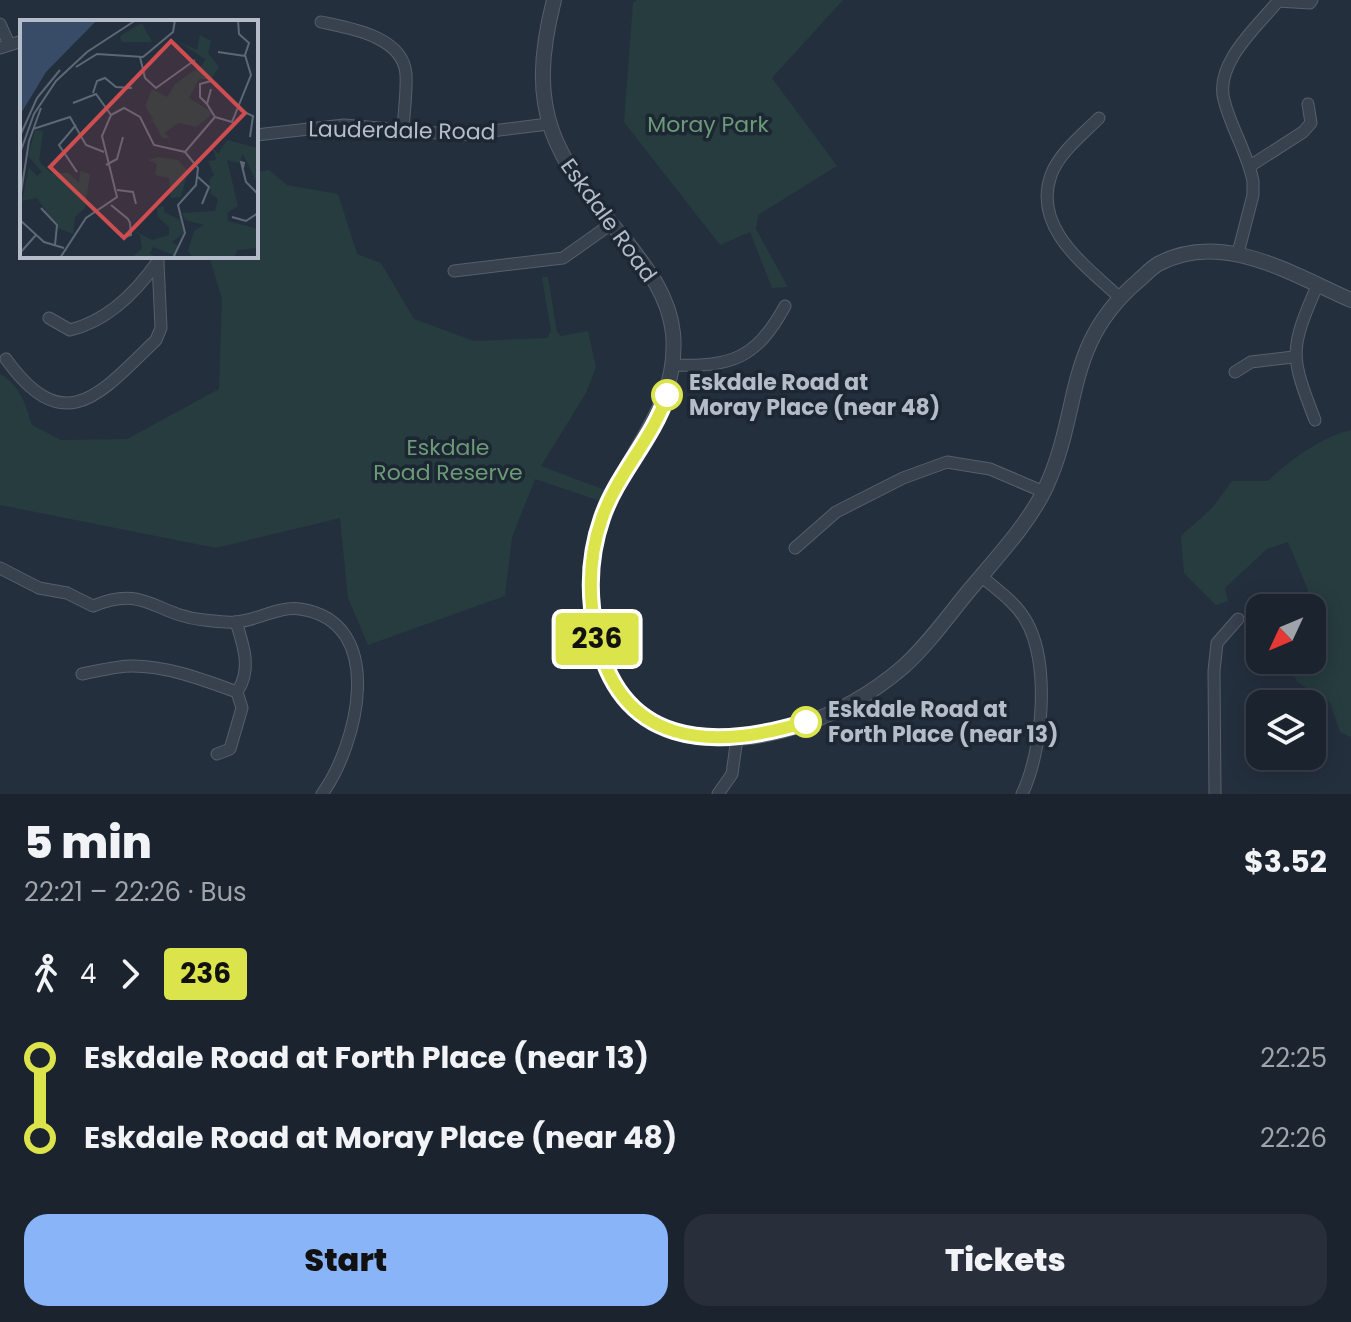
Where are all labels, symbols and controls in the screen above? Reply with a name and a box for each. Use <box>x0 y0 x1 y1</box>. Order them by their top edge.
inset map <box>20 20 258 258</box>
park label: Moray Park <box>647 109 769 140</box>
street label: Lauderdale Road <box>308 113 496 148</box>
street label: Eskdale Road <box>553 152 664 288</box>
place label: Eskdale Road at Moray Place (near 48) <box>689 367 940 423</box>
marker: Eskdale Road at Moray Place (near 48) <box>652 380 682 410</box>
park label: Eskdale Road Reserve <box>373 432 523 488</box>
north arrow <box>1246 594 1326 674</box>
map controls <box>1246 594 1326 770</box>
line badge: 236 <box>551 613 643 665</box>
text: 236 <box>572 619 622 658</box>
button: layers <box>1246 690 1326 770</box>
place label: Eskdale Road at Forth Place (near 13) <box>828 694 1059 750</box>
marker: Eskdale Road at Forth Place (near 13) <box>791 707 821 737</box>
text: 5 min <box>24 812 152 873</box>
text: $3.52 <box>1244 840 1327 883</box>
text: 22:21 – 22:26 · Bus <box>24 874 247 910</box>
icon: walk <box>24 952 68 996</box>
icon: forward <box>108 952 152 996</box>
text: 236 <box>180 954 231 993</box>
text: 4 <box>80 956 96 992</box>
text: Eskdale Road at Forth Place (near 13) <box>84 1036 649 1079</box>
text: 22:25 <box>1260 1040 1327 1076</box>
text: Eskdale Road at Moray Place (near 48) <box>84 1116 677 1159</box>
text: 22:26 <box>1260 1120 1327 1156</box>
button: Start <box>24 1214 668 1306</box>
button: Tickets <box>684 1214 1327 1306</box>

